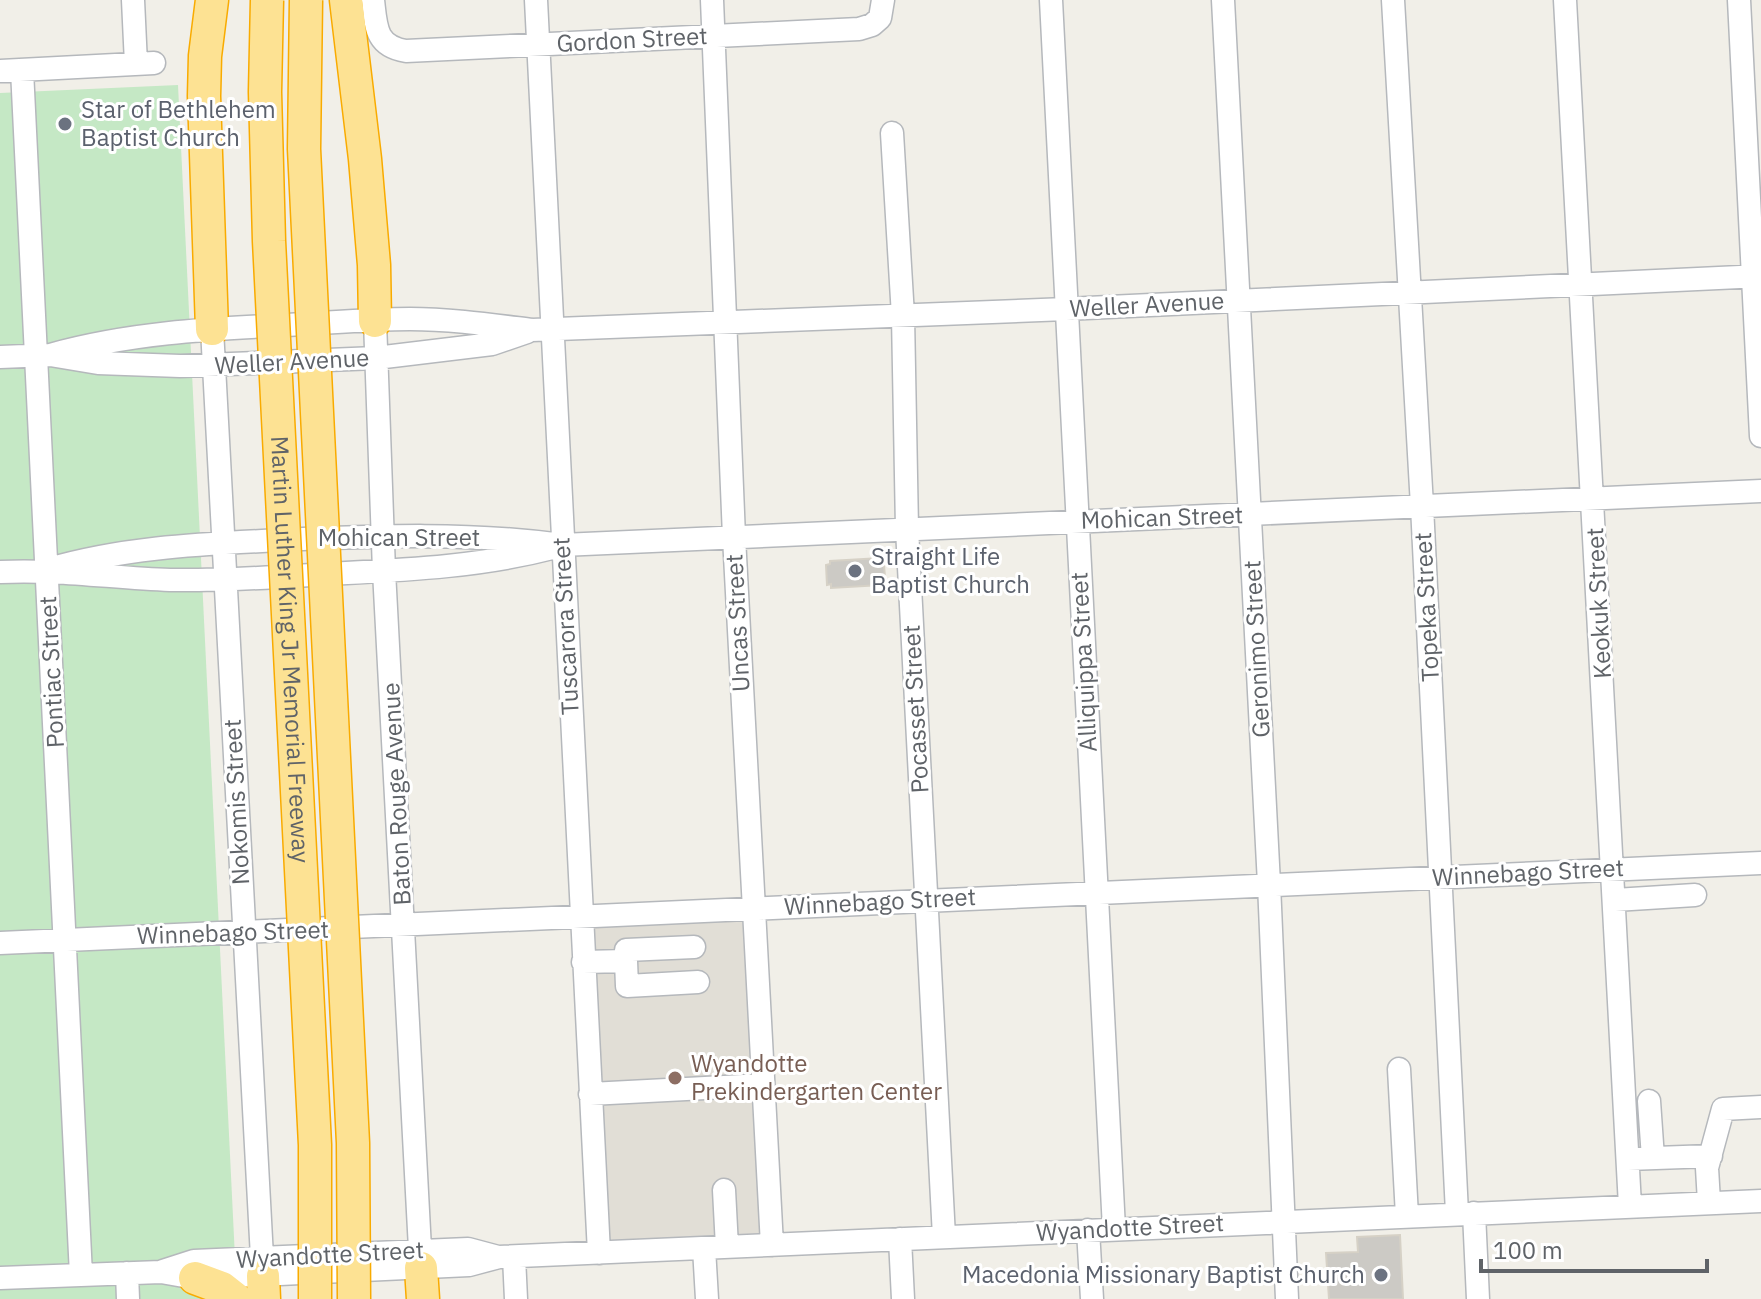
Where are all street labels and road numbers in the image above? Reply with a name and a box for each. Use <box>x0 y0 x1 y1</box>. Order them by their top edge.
street label: Gordon Street <box>556 19 708 59</box>
street label: Weller Avenue <box>1069 284 1225 324</box>
street label: Weller Avenue <box>214 341 370 381</box>
street label: Martin Luther King Jr Memorial Freeway <box>264 435 318 864</box>
street label: Mohican Street <box>1080 498 1244 536</box>
street label: Mohican Street <box>318 521 480 553</box>
street label: Keokuk Street <box>1578 527 1618 679</box>
street label: Topeka Street <box>1406 532 1446 683</box>
street label: Tuscarora Street <box>544 536 586 716</box>
street label: Uncas Street <box>717 553 757 693</box>
street label: Geronimo Street <box>1235 560 1277 739</box>
street label: Alliquippa Street <box>1062 571 1104 753</box>
street label: Pontiac Street <box>31 595 71 749</box>
street label: Pocasset Street <box>895 624 935 794</box>
street label: Baton Rouge Avenue <box>374 682 418 906</box>
street label: Nokomis Street <box>216 718 256 886</box>
street label: Winnebago Street <box>1431 851 1625 893</box>
street label: Winnebago Street <box>783 880 977 922</box>
street label: Winnebago Street <box>136 913 329 951</box>
street label: Wyandotte Street <box>1035 1206 1225 1248</box>
street label: Wyandotte Street <box>235 1233 425 1275</box>

